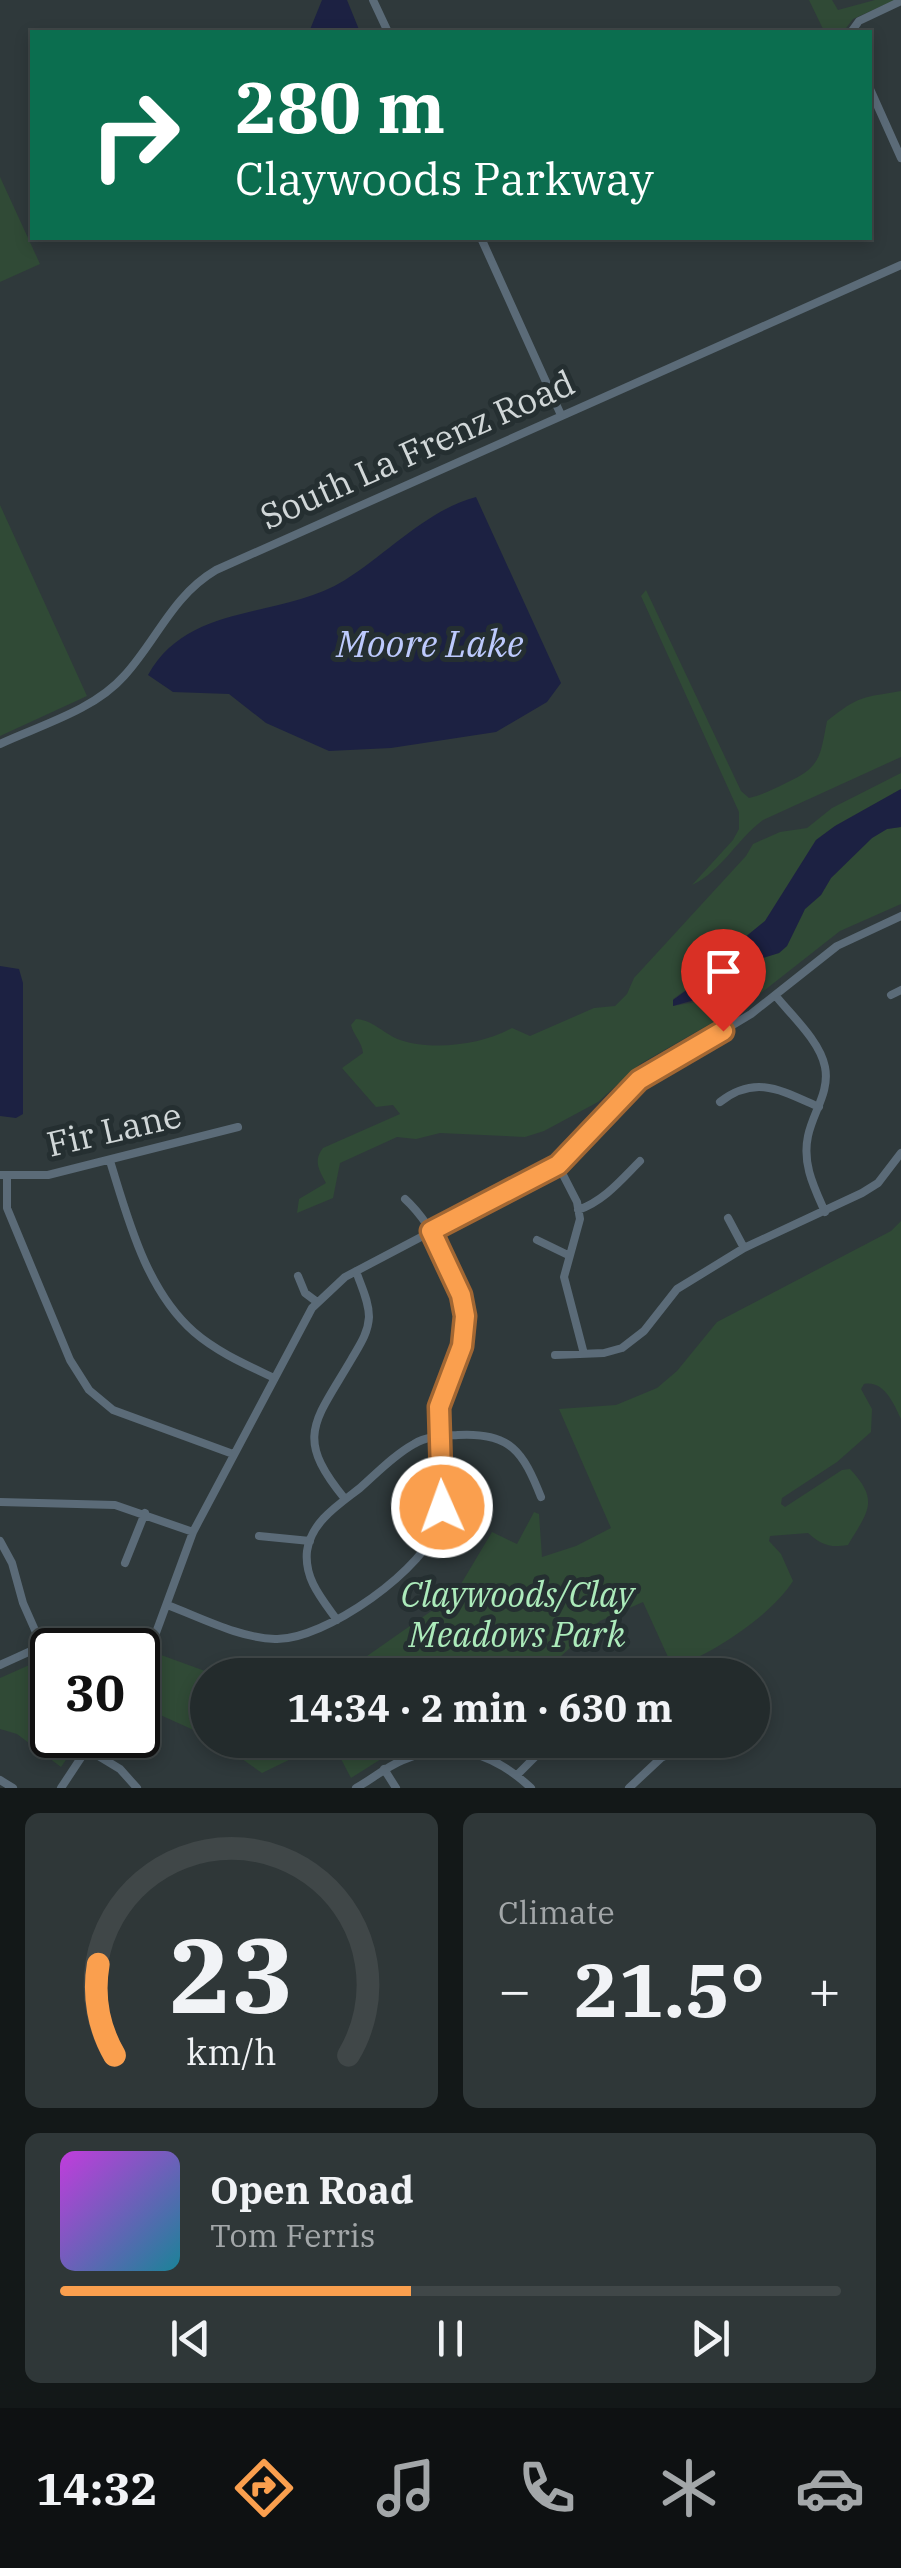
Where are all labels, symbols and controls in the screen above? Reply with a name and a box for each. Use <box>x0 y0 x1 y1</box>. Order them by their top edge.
text: 280 m <box>235 61 445 152</box>
icon: right <box>70 70 200 200</box>
text: Claywoods Parkway <box>235 149 654 207</box>
street label: South La Frenz Road <box>253 359 581 539</box>
water label: Moore Lake <box>335 618 524 667</box>
pin <box>681 929 766 1032</box>
icon: arrive <box>696 944 751 999</box>
street label: Fir Lane <box>42 1091 186 1167</box>
position arrow <box>390 1455 494 1559</box>
park label: Claywoods/Clay Meadows Park <box>401 1571 637 1657</box>
speed limit sign: 30 <box>30 1628 160 1758</box>
text: 14:34 · 2 min · 630 m <box>287 1683 673 1732</box>
text: Climate <box>498 1891 615 1933</box>
text: 23 <box>169 1906 294 2042</box>
text: 21.5° <box>574 1940 765 2038</box>
text: − <box>498 1954 531 2025</box>
text: + <box>808 1954 841 2025</box>
text: km/h <box>186 2028 277 2075</box>
text: Open Road <box>210 2165 414 2214</box>
text: Tom Ferris <box>210 2214 375 2256</box>
icon: previous <box>163 2311 218 2366</box>
icon: pause <box>423 2311 478 2366</box>
icon: next <box>683 2311 738 2366</box>
icon: directions <box>229 2453 299 2523</box>
icon: music <box>371 2453 441 2523</box>
icon: phone <box>512 2453 582 2523</box>
icon: climate <box>654 2453 724 2523</box>
icon: car <box>795 2453 865 2523</box>
text: 14:32 <box>36 2459 157 2517</box>

